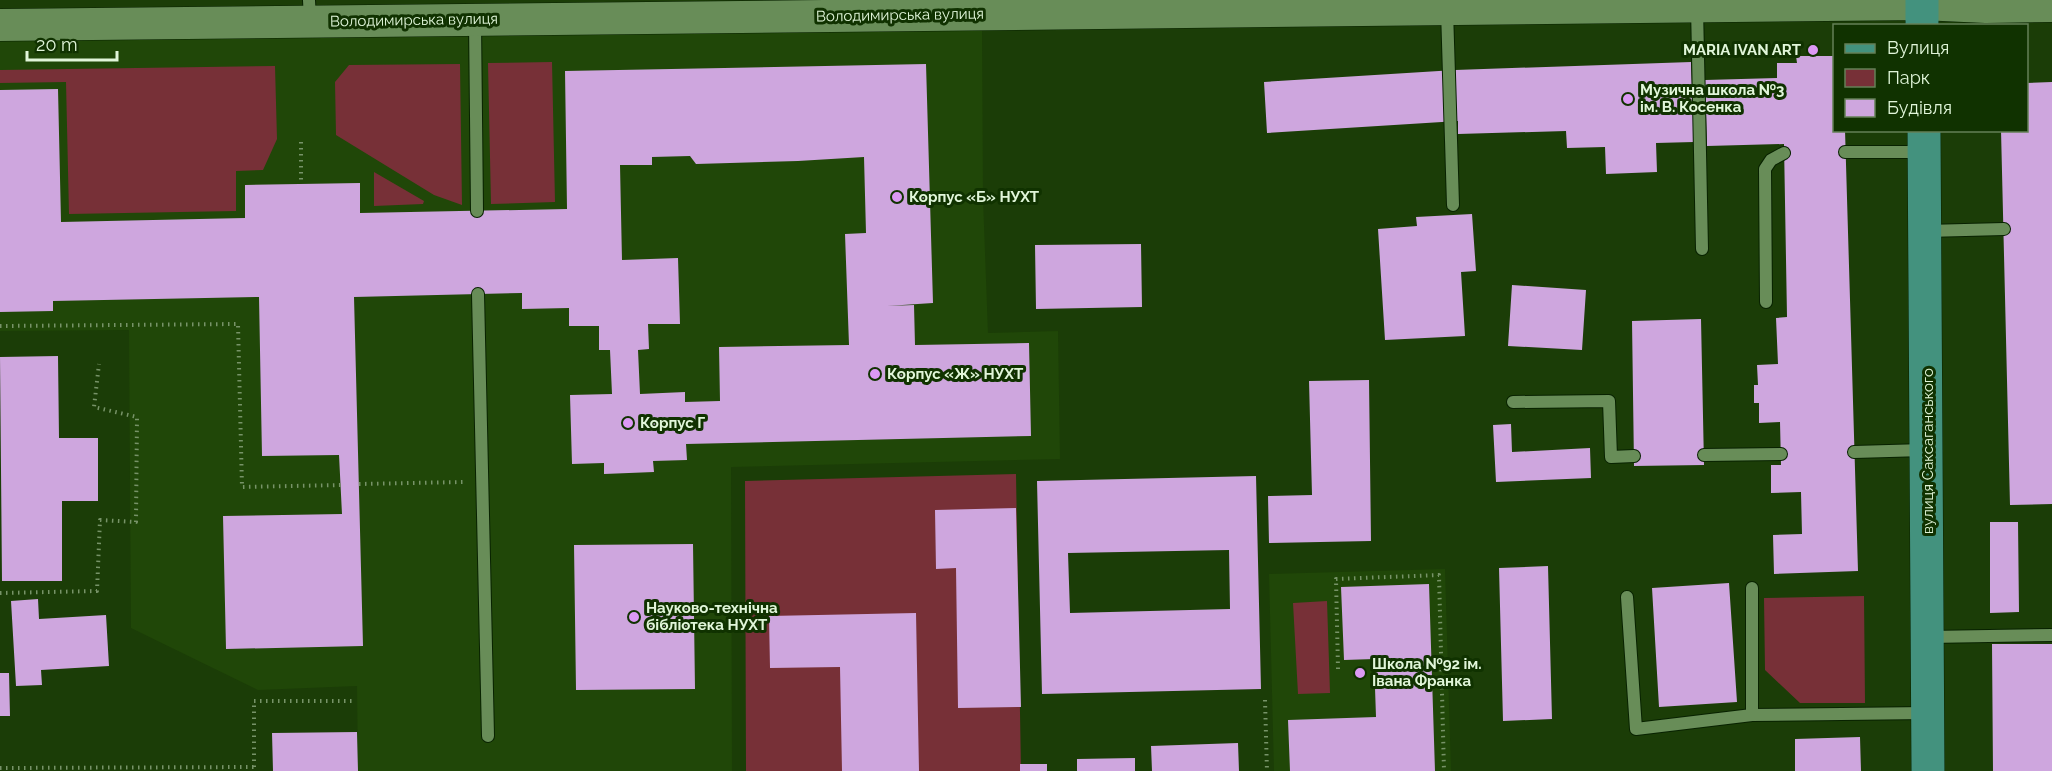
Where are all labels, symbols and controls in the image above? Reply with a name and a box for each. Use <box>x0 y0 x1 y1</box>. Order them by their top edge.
street label: Володимирська вулиця <box>816 5 984 25</box>
street label: Володимирська вулиця <box>330 10 498 30</box>
scale bar <box>27 24 117 62</box>
legend <box>1833 24 2028 132</box>
text: 20 m <box>36 34 78 55</box>
text: Вулиця <box>1887 37 1949 58</box>
place label: MARIA IVAN ART <box>1683 41 1802 59</box>
marker: MARIA IVAN ART <box>1806 43 1820 57</box>
text: Парк <box>1887 67 1930 88</box>
place label: Музична школа №3 ім. В. Косенка <box>1640 81 1784 116</box>
marker: Музична школа №3 ім. В. Косенка <box>1621 92 1635 106</box>
text: Будівля <box>1887 97 1952 118</box>
place label: Корпус «Б» НУХТ <box>909 188 1040 206</box>
marker: Корпус «Б» НУХТ <box>890 190 904 204</box>
place label: Корпус «Ж» НУХТ <box>887 365 1024 383</box>
marker: Корпус «Ж» НУХТ <box>868 367 882 381</box>
street label: вулиця Саксаганського <box>1919 368 1937 534</box>
place label: Корпус Г <box>640 414 705 432</box>
marker: Корпус Г <box>621 416 635 430</box>
place label: Науково-технічна бібліотека НУХТ <box>646 599 778 634</box>
marker: Науково-технічна бібліотека НУХТ <box>627 610 641 624</box>
place label: Школа №92 ім. Івана Франка <box>1372 655 1482 690</box>
marker: Школа №92 ім. Івана Франка <box>1353 666 1367 680</box>

